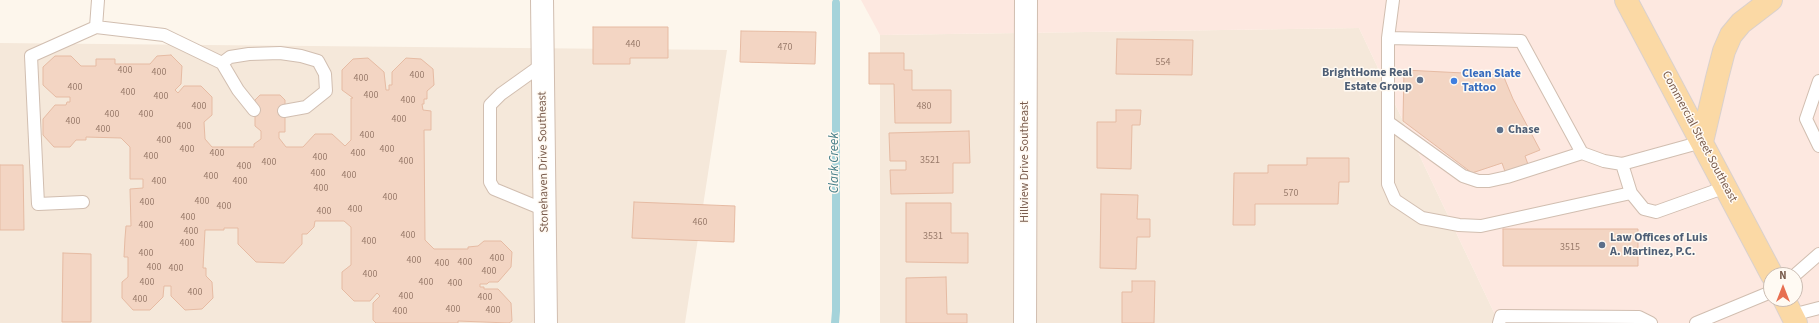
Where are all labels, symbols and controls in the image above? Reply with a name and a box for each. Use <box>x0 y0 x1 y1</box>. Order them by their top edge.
house number: 440 <box>626 39 640 51</box>
house number: 470 <box>778 42 792 54</box>
house number: 554 <box>1156 57 1170 69</box>
house number: 400 <box>118 65 132 77</box>
place label: BrightHome Real Estate Group <box>1322 66 1412 94</box>
house number: 400 <box>152 67 166 79</box>
place label: Clean Slate Tattoo <box>1462 67 1521 95</box>
street label: Commercial Street Southeast <box>1658 69 1740 205</box>
house number: 400 <box>410 70 424 82</box>
house number: 400 <box>354 73 368 85</box>
marker: BrightHome Real Estate Group <box>1415 75 1425 85</box>
marker: Clean Slate Tattoo <box>1449 76 1459 86</box>
house number: 400 <box>68 82 82 94</box>
house number: 400 <box>121 87 135 99</box>
house number: 400 <box>364 90 378 102</box>
house number: 400 <box>154 91 168 103</box>
street label: Stonehaven Drive Southeast <box>536 91 552 233</box>
house number: 400 <box>401 95 415 107</box>
house number: 400 <box>192 101 206 113</box>
house number: 480 <box>917 101 931 113</box>
street label: Hillview Drive Southeast <box>1018 101 1032 223</box>
house number: 400 <box>105 109 119 121</box>
house number: 400 <box>139 109 153 121</box>
house number: 400 <box>392 114 406 126</box>
house number: 400 <box>66 116 80 128</box>
house number: 400 <box>177 121 191 133</box>
place label: Chase <box>1508 123 1540 137</box>
house number: 400 <box>96 124 110 136</box>
marker: Chase <box>1495 125 1505 135</box>
house number: 400 <box>360 130 374 142</box>
water label: Clark Creek <box>827 133 843 193</box>
house number: 400 <box>157 135 171 147</box>
house number: 400 <box>180 144 194 156</box>
house number: 400 <box>380 144 394 156</box>
house number: 400 <box>210 148 224 160</box>
house number: 400 <box>351 148 365 160</box>
house number: 400 <box>144 151 158 163</box>
house number: 400 <box>313 152 327 164</box>
house number: 3521 <box>920 155 940 167</box>
house number: 400 <box>399 156 413 168</box>
house number: 400 <box>262 157 276 169</box>
house number: 400 <box>237 161 251 173</box>
house number: 400 <box>311 168 325 180</box>
house number: 400 <box>342 170 356 182</box>
house number: 400 <box>204 171 218 183</box>
house number: 400 <box>152 176 166 188</box>
house number: 400 <box>233 176 247 188</box>
house number: 400 <box>314 183 328 195</box>
house number: 570 <box>1284 188 1298 200</box>
house number: 400 <box>383 192 397 204</box>
house number: 400 <box>195 196 209 208</box>
house number: 400 <box>140 197 154 209</box>
house number: 400 <box>217 201 231 213</box>
house number: 400 <box>348 204 362 216</box>
house number: 400 <box>317 206 331 218</box>
house number: 400 <box>181 212 195 224</box>
house number: 460 <box>693 217 707 229</box>
house number: 400 <box>139 220 153 232</box>
house number: 400 <box>184 226 198 238</box>
house number: 400 <box>401 230 415 242</box>
house number: 3531 <box>923 231 943 243</box>
place label: Law Offices of Luis A. Martinez, P.C. <box>1610 231 1708 259</box>
house number: 400 <box>362 236 376 248</box>
house number: 400 <box>180 238 194 250</box>
marker: Law Offices of Luis A. Martinez, P.C. <box>1597 240 1607 250</box>
house number: 3515 <box>1560 242 1580 254</box>
house number: 400 <box>139 248 153 260</box>
house number: 400 <box>490 253 504 265</box>
house number: 400 <box>407 255 421 267</box>
house number: 400 <box>458 257 472 269</box>
house number: 400 <box>435 258 449 270</box>
house number: 400 <box>147 262 161 274</box>
house number: 400 <box>169 263 183 275</box>
house number: 400 <box>482 266 496 278</box>
north arrow <box>1763 267 1803 307</box>
text: N <box>1779 268 1787 283</box>
house number: 400 <box>363 269 377 281</box>
house number: 400 <box>140 277 154 289</box>
house number: 400 <box>419 277 433 289</box>
house number: 400 <box>448 278 462 290</box>
house number: 400 <box>188 287 202 299</box>
house number: 400 <box>399 291 413 303</box>
house number: 400 <box>478 292 492 304</box>
house number: 400 <box>133 294 147 306</box>
house number: 400 <box>446 304 460 316</box>
house number: 400 <box>486 305 500 317</box>
house number: 400 <box>393 306 407 318</box>

